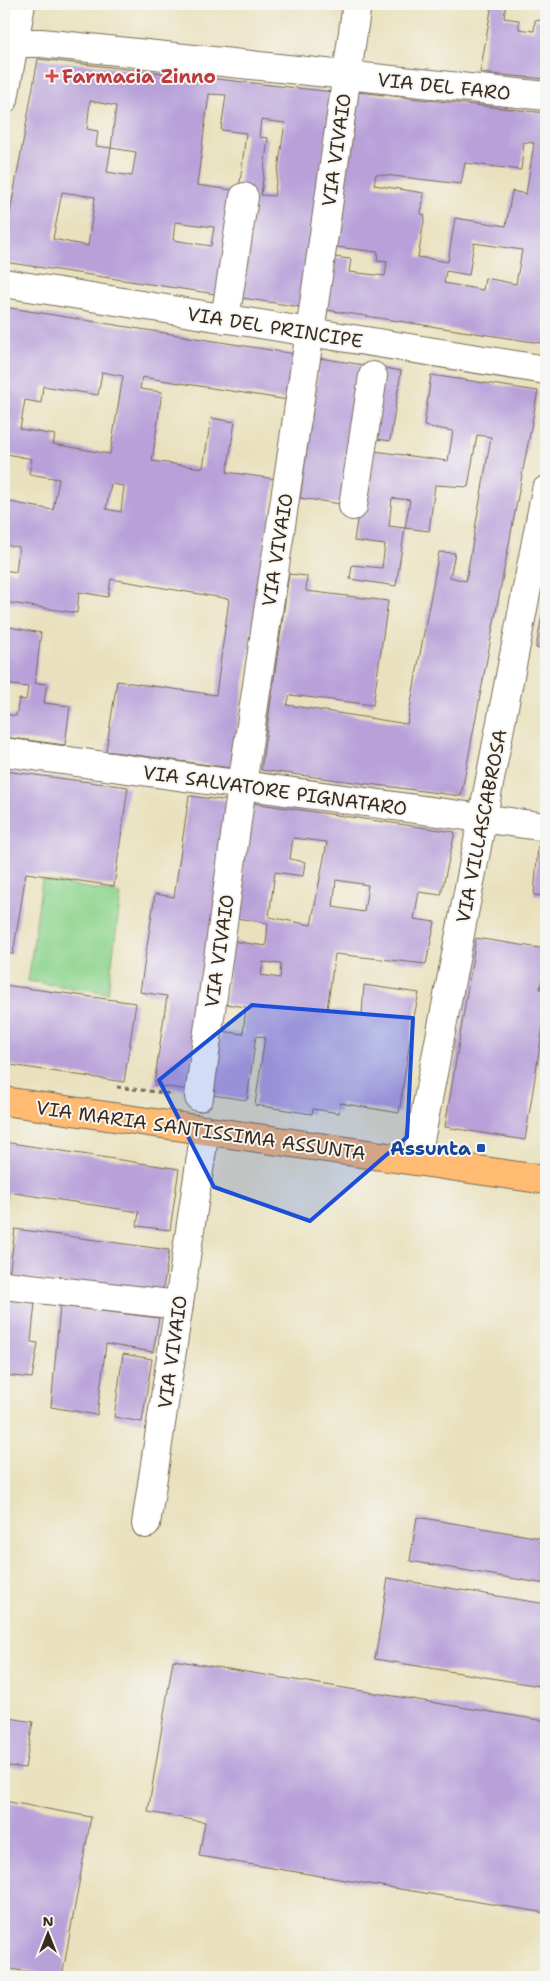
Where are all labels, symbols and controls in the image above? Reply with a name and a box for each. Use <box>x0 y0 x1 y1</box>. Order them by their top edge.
place label: Farmacia Zinno <box>62 64 216 89</box>
street label: VIA DEL FARO <box>376 67 512 106</box>
marker: Farmacia Zinno <box>46 70 58 82</box>
street label: VIA VIVAIO <box>316 92 357 208</box>
street label: VIA DEL PRINCIPE <box>185 301 365 354</box>
street label: VIA VIVAIO <box>256 492 299 609</box>
street label: VIA VILLASCABROSA <box>450 727 513 925</box>
street label: VIA SALVATORE PIGNATARO <box>141 760 409 821</box>
street label: VIA VIVAIO <box>199 893 240 1009</box>
street label: VIA MARIA SANTISSIMA ASSUNTA <box>34 1095 368 1166</box>
place label: Assunta <box>390 1136 471 1161</box>
marker: Assunta <box>475 1142 487 1154</box>
street label: VIA VIVAIO <box>152 1294 193 1410</box>
north arrow <box>22 1908 72 1958</box>
text: N <box>42 1912 54 1930</box>

